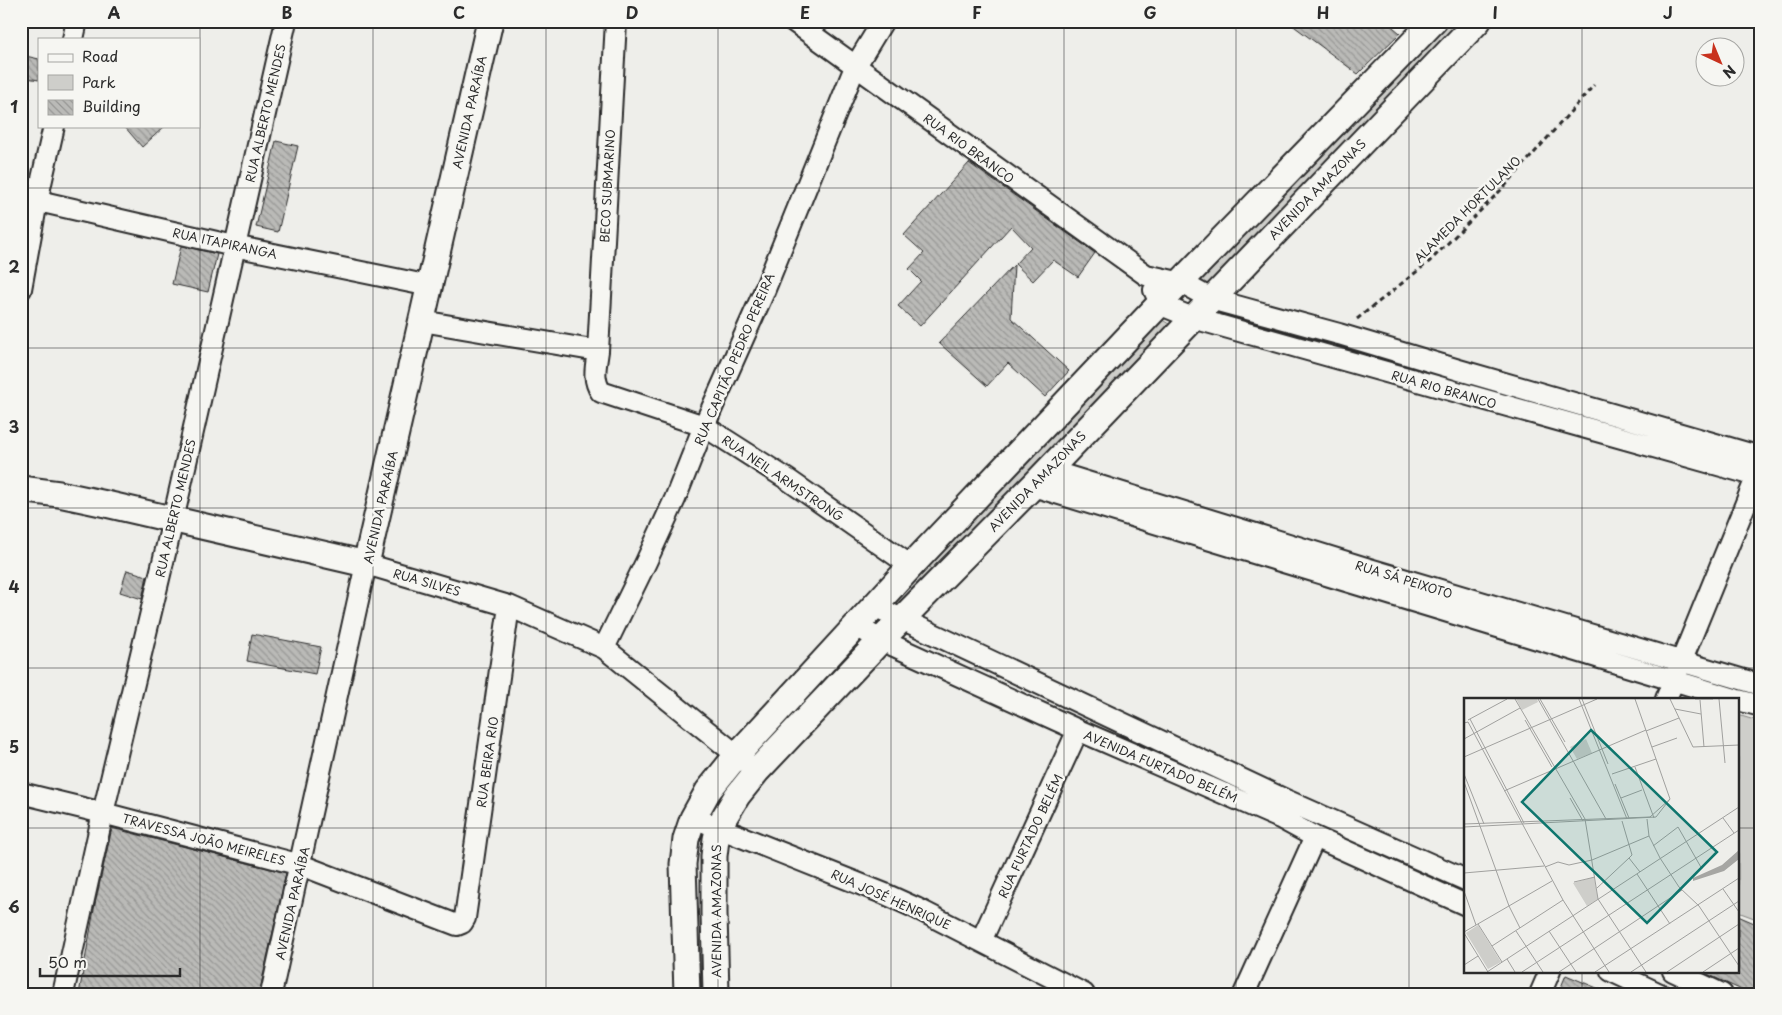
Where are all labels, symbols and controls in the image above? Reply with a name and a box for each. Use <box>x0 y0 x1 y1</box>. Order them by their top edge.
text: A <box>108 0 121 24</box>
text: B <box>282 0 293 24</box>
text: C <box>453 0 465 24</box>
text: D <box>626 0 638 24</box>
text: E <box>800 0 810 24</box>
text: F <box>972 0 982 24</box>
text: G <box>1143 0 1157 24</box>
text: H <box>1317 0 1329 24</box>
text: I <box>1492 0 1498 24</box>
text: J <box>1663 0 1673 24</box>
legend <box>38 38 200 128</box>
north arrow <box>1694 38 1744 88</box>
street label: RUA ALBERTO MENDES <box>240 42 290 184</box>
text: Road <box>82 44 118 67</box>
street label: AVENIDA PARAÍBA <box>447 54 491 170</box>
text: N <box>1718 60 1741 83</box>
text: Park <box>82 70 116 93</box>
text: 1 <box>10 94 18 118</box>
text: Building <box>82 94 141 117</box>
street label: RUA RIO BRANCO <box>920 109 1018 187</box>
street label: BECO SUBMARINO <box>595 129 619 243</box>
street label: AVENIDA AMAZONAS <box>1264 135 1370 243</box>
street label: ALAMEDA HORTULANO <box>1410 152 1524 266</box>
street label: RUA ITAPIRANGA <box>171 223 279 263</box>
text: 2 <box>8 254 20 278</box>
street label: RUA CAPITÃO PEDRO PEREIRA <box>689 270 779 448</box>
street label: RUA RIO BRANCO <box>1389 365 1499 413</box>
text: 3 <box>9 414 19 438</box>
street label: AVENIDA AMAZONAS <box>984 427 1090 535</box>
street label: RUA NEIL ARMSTRONG <box>718 430 848 526</box>
street label: RUA ALBERTO MENDES <box>150 437 200 579</box>
street label: AVENIDA PARAÍBA <box>358 449 402 565</box>
street label: RUA SÁ PEIXOTO <box>1353 556 1455 602</box>
street label: RUA SILVES <box>391 564 463 600</box>
text: 4 <box>9 574 20 598</box>
inset map <box>1464 698 1740 972</box>
street label: RUA BEIRA RIO <box>472 715 502 809</box>
street label: AVENIDA FURTADO BELÉM <box>1082 725 1240 807</box>
text: 5 <box>9 734 19 758</box>
street label: RUA FURTADO BELÉM <box>993 771 1067 901</box>
street label: TRAVESSA JOÃO MEIRELES <box>120 809 288 869</box>
street label: AVENIDA AMAZONAS <box>707 844 725 978</box>
street label: AVENIDA PARAÍBA <box>270 845 314 961</box>
street label: RUA JOSÉ HENRIQUE <box>828 864 954 934</box>
text: 6 <box>8 894 20 918</box>
scale bar <box>40 945 180 977</box>
text: 50 m <box>48 950 87 973</box>

